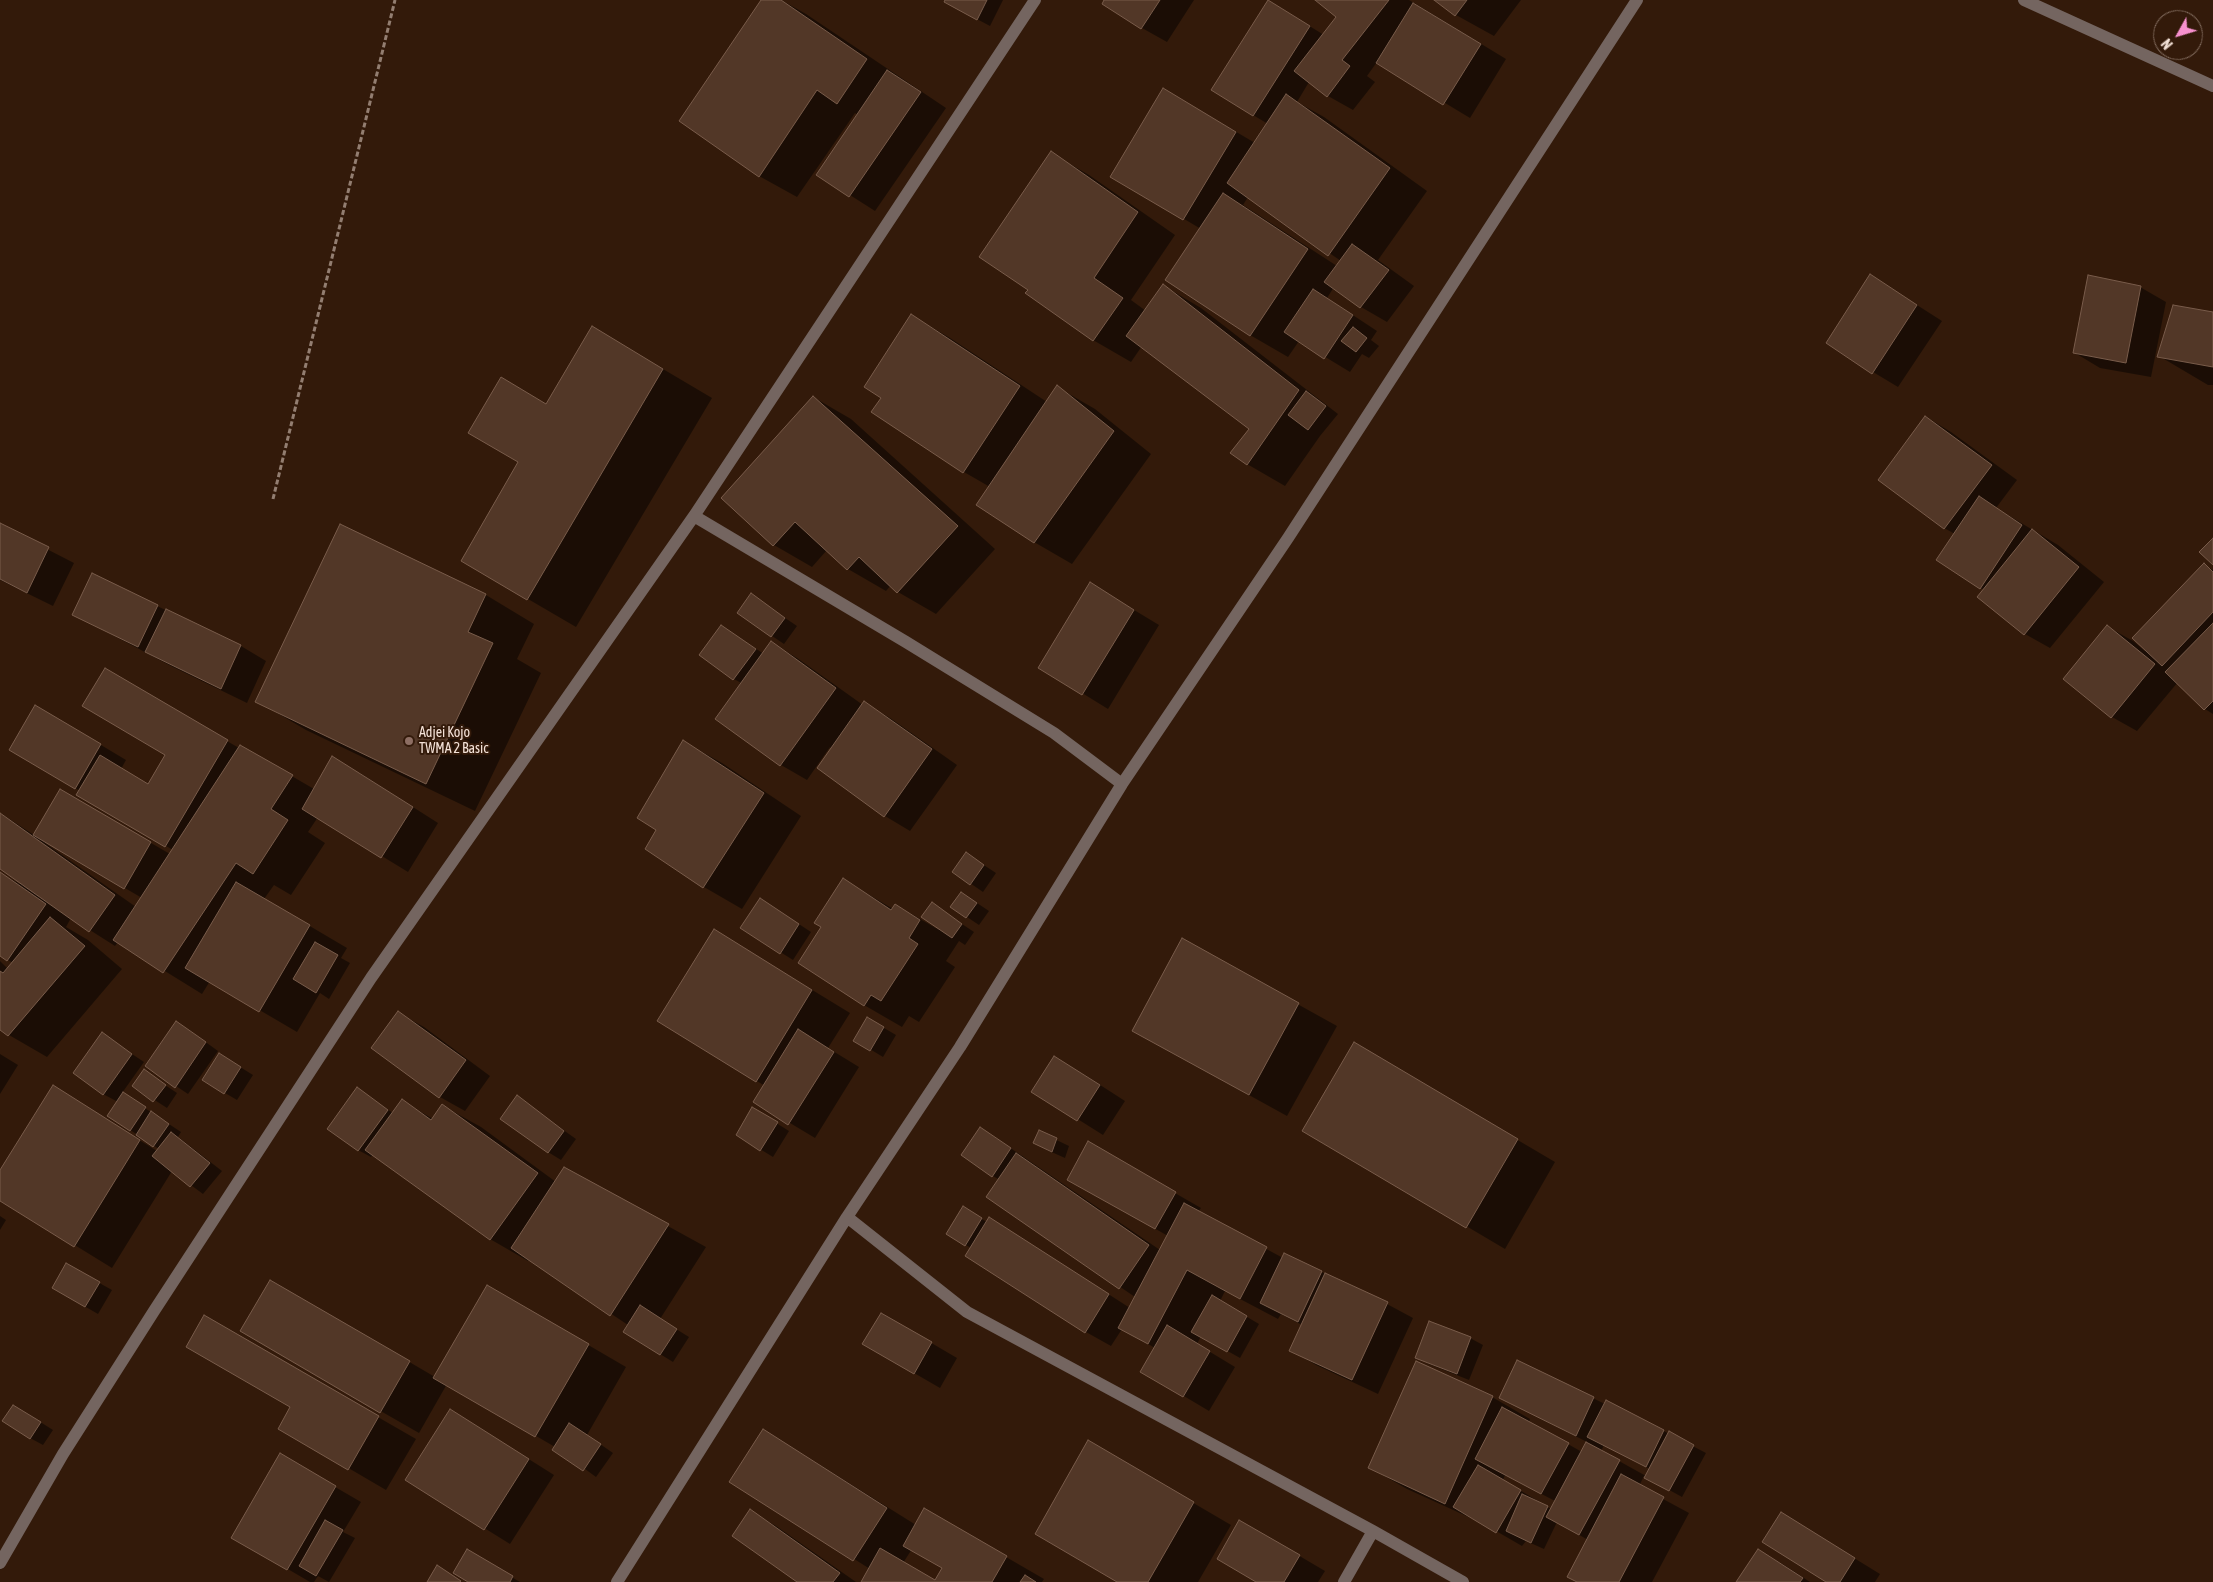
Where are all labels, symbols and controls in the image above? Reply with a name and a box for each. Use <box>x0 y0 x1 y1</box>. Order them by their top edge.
north arrow <box>2153 10 2203 60</box>
text: N <box>2158 36 2176 52</box>
place label: Adjei Kojo TWMA 2 Basic <box>419 725 488 758</box>
marker: Adjei Kojo TWMA 2 Basic <box>403 735 415 747</box>

